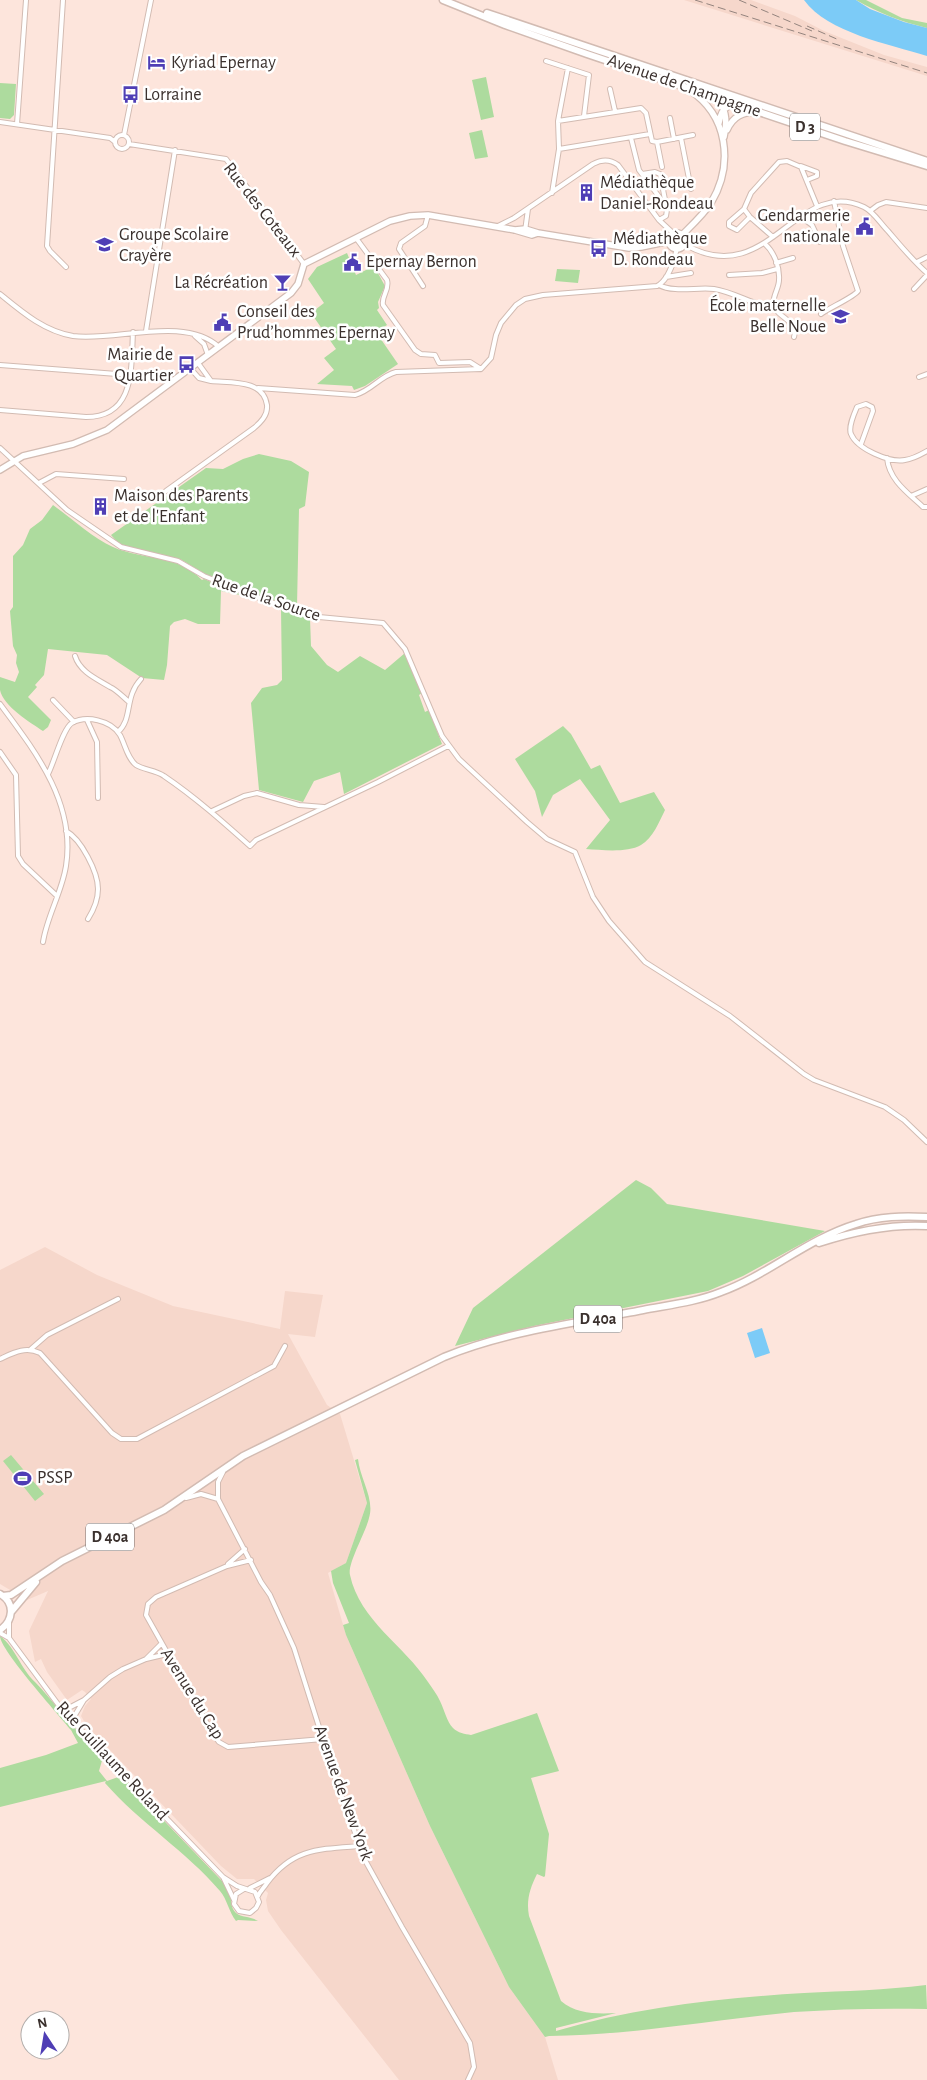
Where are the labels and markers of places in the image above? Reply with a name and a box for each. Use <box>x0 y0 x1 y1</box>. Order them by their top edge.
hotel icon: Kyriad Epernay <box>147 53 167 73</box>
place label: Kyriad Epernay <box>171 54 276 72</box>
bus stop icon: Lorraine <box>120 85 140 105</box>
place label: Lorraine <box>144 86 202 104</box>
place label: Médiathèque Daniel-Rondeau <box>600 174 714 213</box>
building icon: Médiathèque Daniel-Rondeau <box>576 183 596 203</box>
place label: Gendarmerie nationale <box>758 207 850 246</box>
public building icon: Gendarmerie nationale <box>854 216 874 236</box>
place label: Groupe Scolaire Crayère <box>119 226 229 265</box>
place label: Médiathèque D. Rondeau <box>613 230 707 269</box>
school or university icon: Groupe Scolaire Crayère <box>95 235 115 255</box>
bus stop icon: Médiathèque D. Rondeau <box>589 239 609 259</box>
public building icon: Epernay Bernon <box>342 252 362 272</box>
place label: Epernay Bernon <box>366 253 477 271</box>
bar icon: La Récréation <box>272 273 292 293</box>
place label: La Récréation <box>174 274 268 292</box>
place label: École maternelle Belle Noue <box>709 294 826 336</box>
place label: Conseil des Prud’hommes Epernay <box>237 303 395 342</box>
school or university icon: École maternelle Belle Noue <box>830 306 850 326</box>
public building icon: Conseil des Prud’hommes Epernay <box>213 312 233 332</box>
place label: Mairie de Quartier <box>107 346 173 385</box>
bus stop icon: Mairie de Quartier <box>177 355 197 375</box>
place label: Maison des Parents et de l'Enfant <box>114 487 248 526</box>
building icon: Maison des Parents et de l'Enfant <box>90 496 110 516</box>
sports icon: PSSP <box>13 1468 33 1488</box>
place label: PSSP <box>37 1469 73 1487</box>

